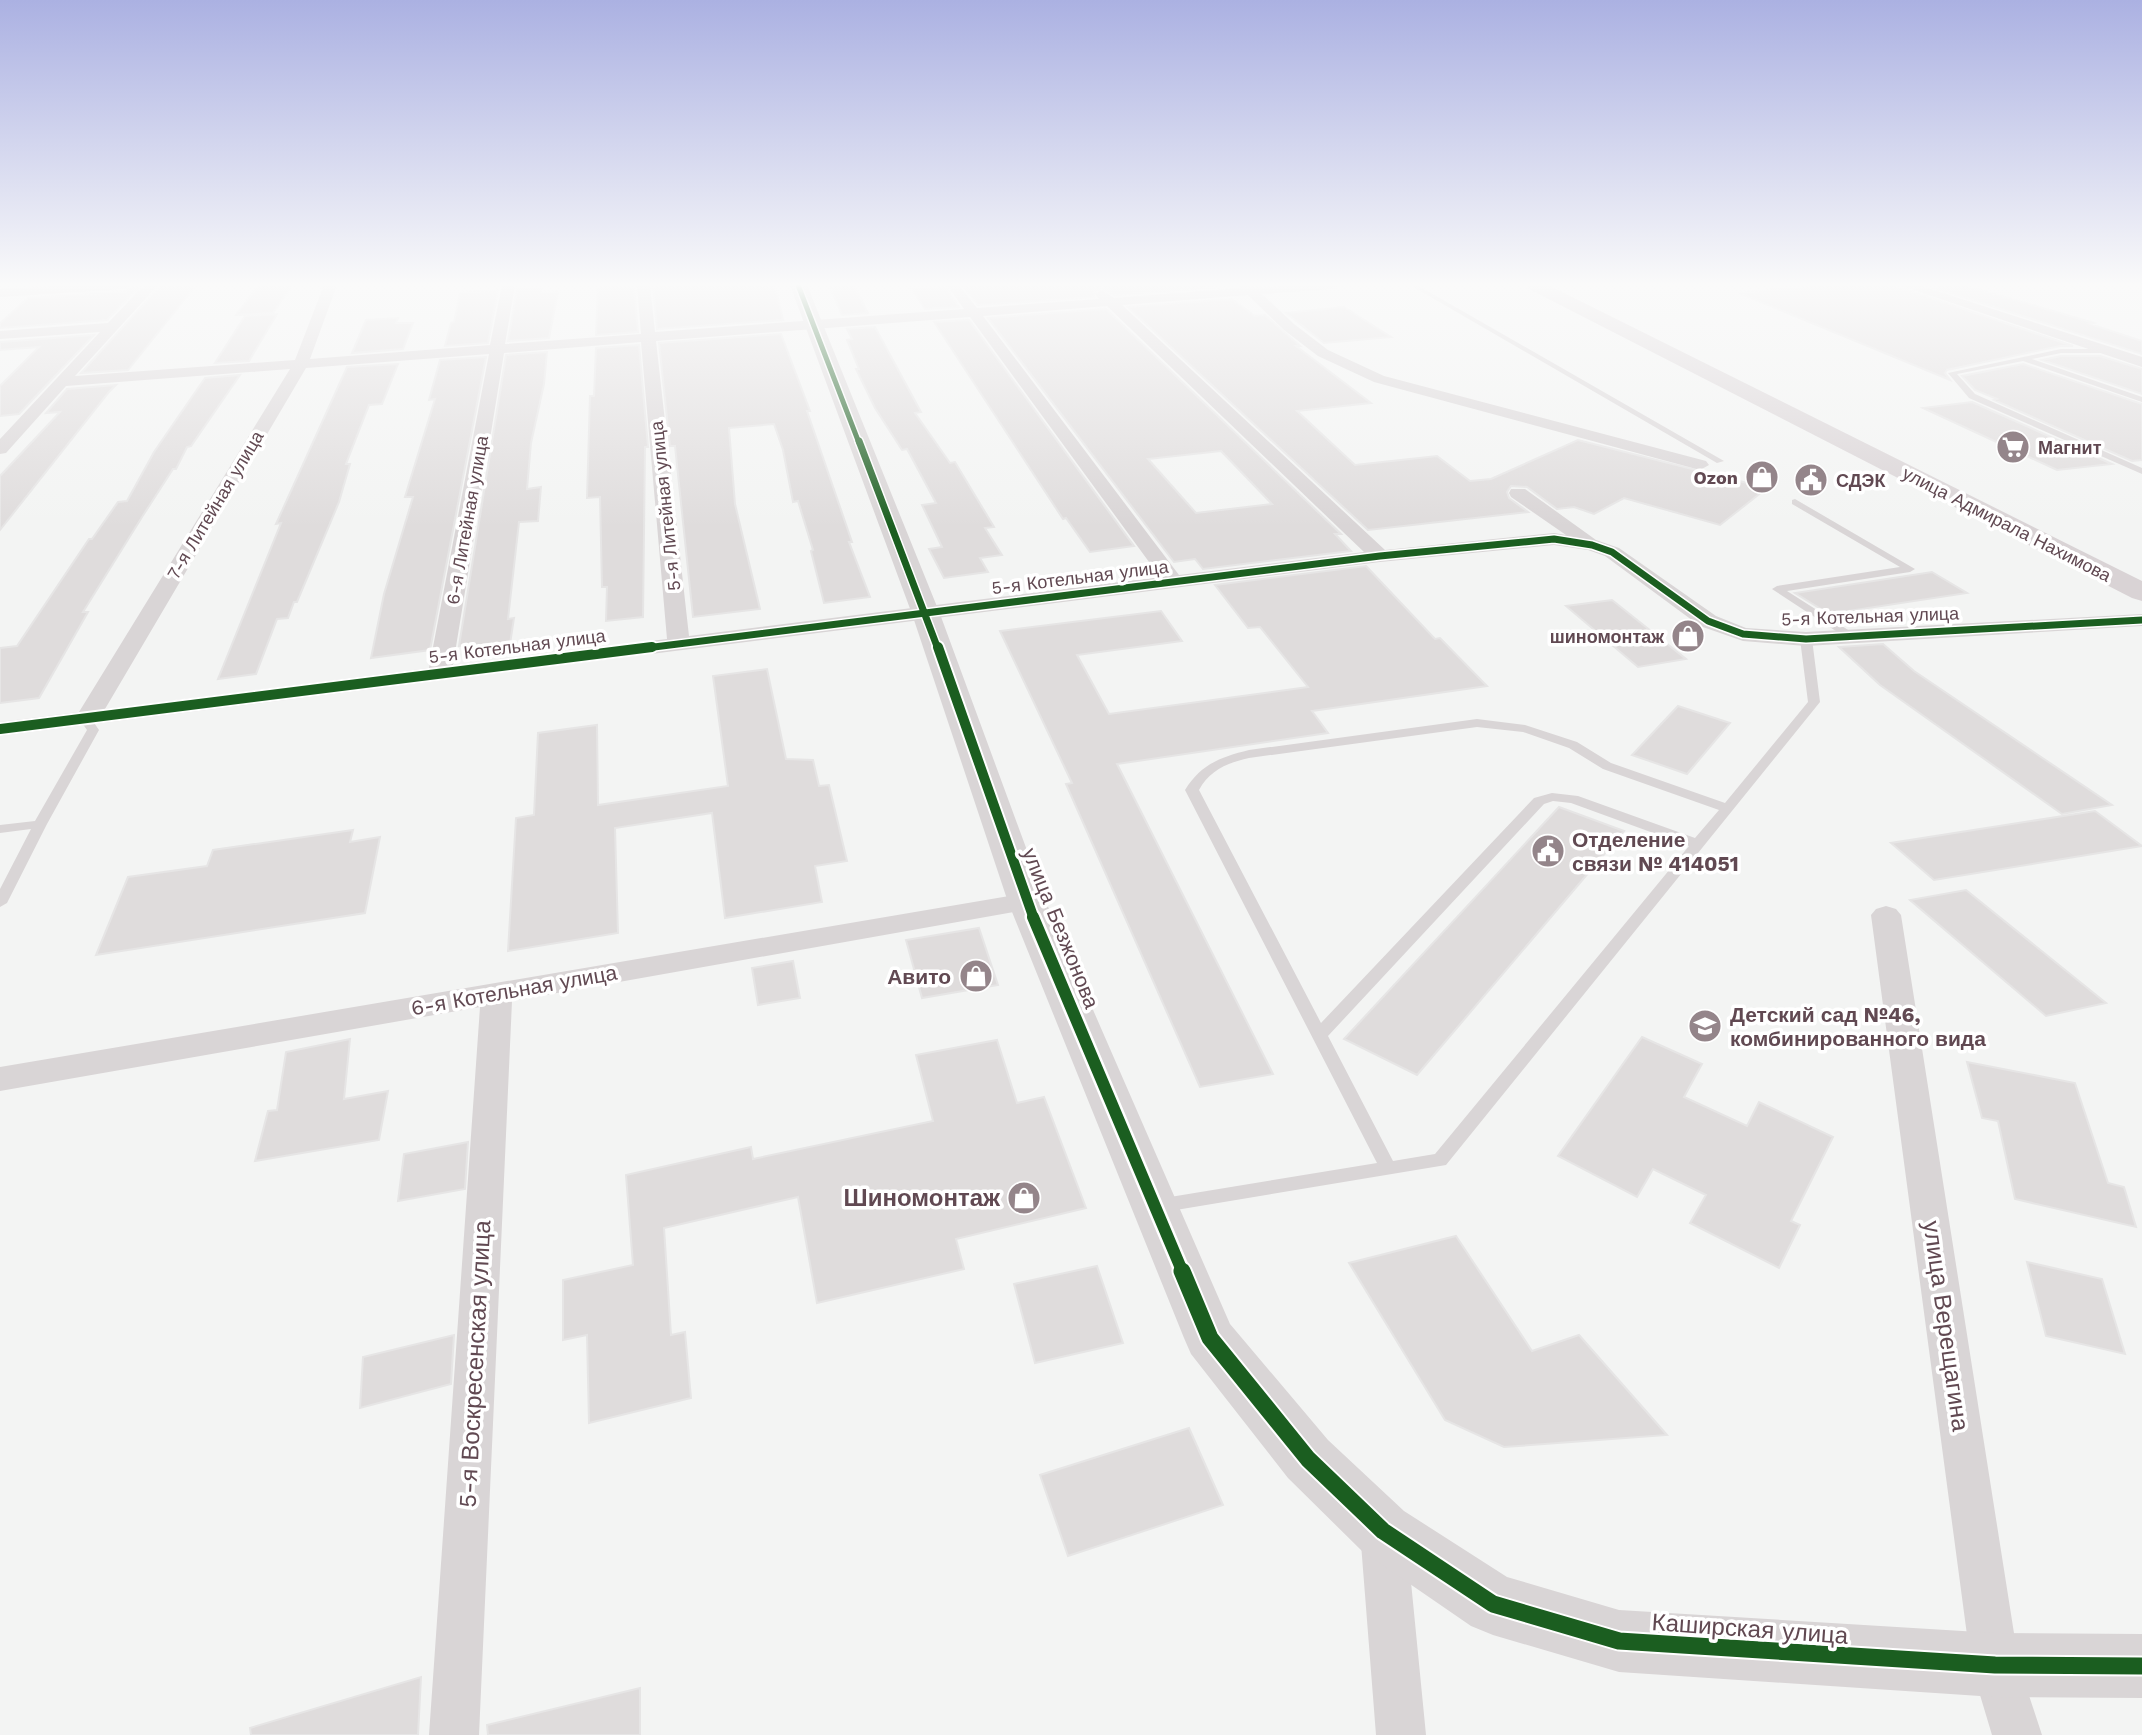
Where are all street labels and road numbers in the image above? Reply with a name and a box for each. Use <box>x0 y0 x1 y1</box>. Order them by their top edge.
street label: 5-я Литейная улица <box>646 419 684 592</box>
street label: 7-я Литейная улица <box>162 426 268 583</box>
street label: 6-я Литейная улица <box>442 433 492 606</box>
street label: улица Адмирала Нахимова <box>1899 462 2116 586</box>
street label: 5-я Котельная улица <box>990 556 1171 598</box>
street label: 5-я Котельная улица <box>1781 602 1960 630</box>
street label: 5-я Котельная улица <box>427 625 608 667</box>
street label: улица Безжонова <box>1017 844 1105 1012</box>
street label: 6-я Котельная улица <box>409 960 619 1020</box>
street label: 5-я Воскресенская улица <box>453 1219 497 1509</box>
street label: улица Верещагина <box>1917 1219 1975 1434</box>
street label: Каширская улица <box>1651 1608 1850 1650</box>

